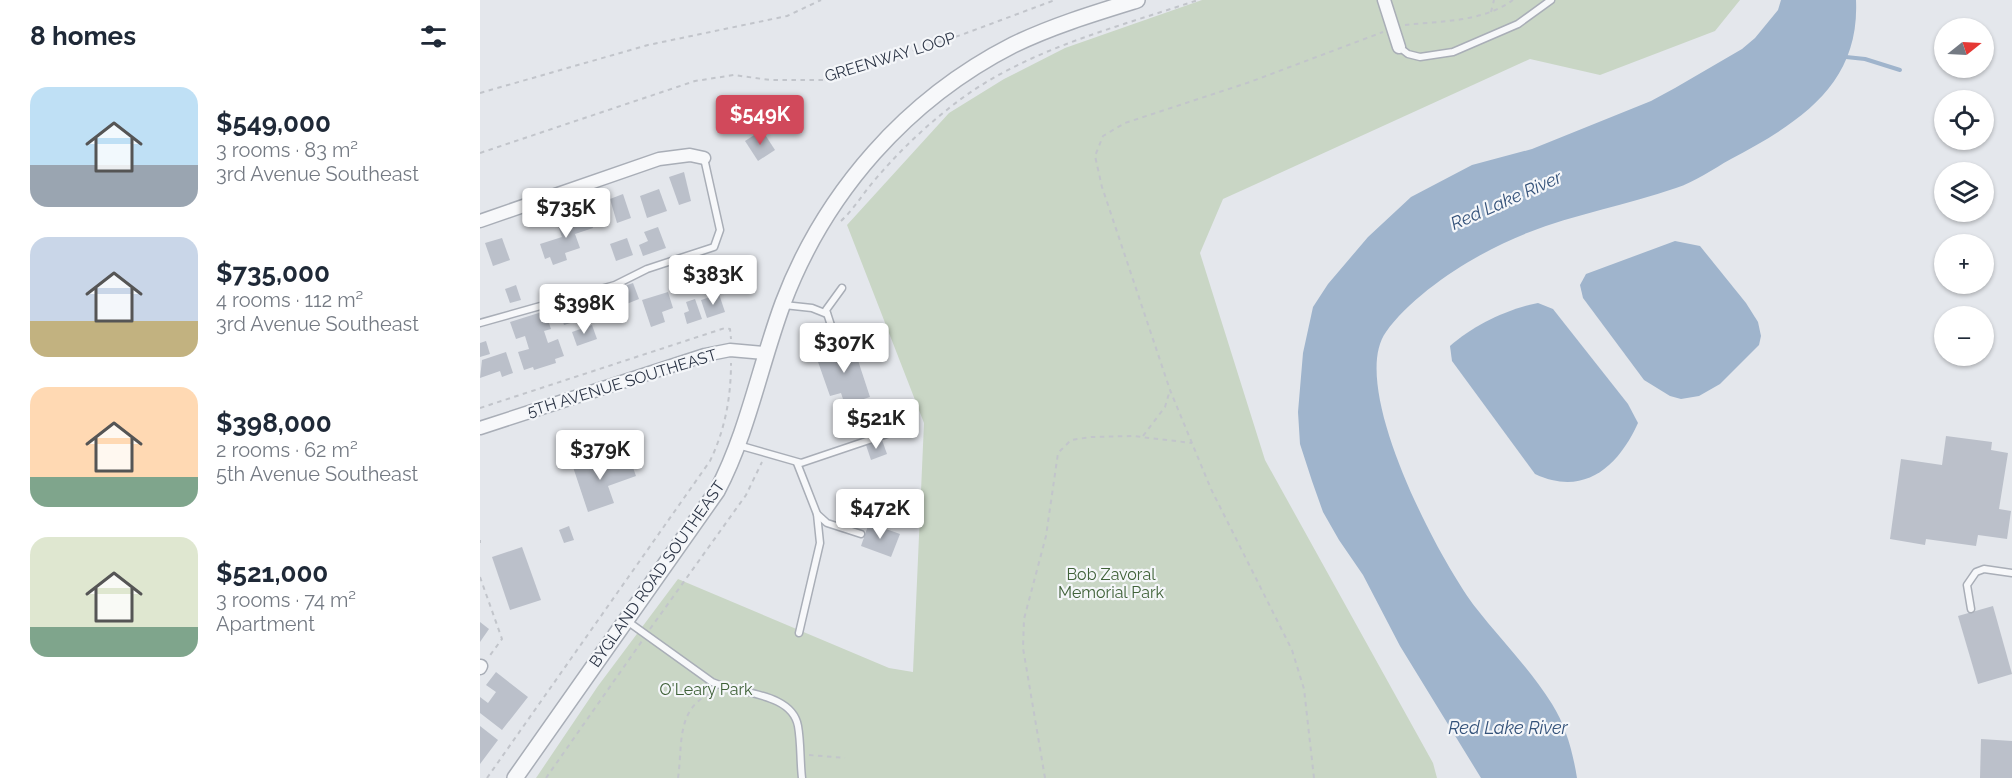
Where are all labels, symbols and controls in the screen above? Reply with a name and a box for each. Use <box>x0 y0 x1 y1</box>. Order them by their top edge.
north arrow <box>1934 18 1994 78</box>
map controls <box>1934 18 1994 366</box>
icon: filters <box>417 20 450 53</box>
text: 8 homes <box>30 21 136 51</box>
street label: GREENWAY LOOP <box>822 28 958 86</box>
button: locate <box>1934 90 1994 150</box>
pin: $549K <box>718 95 802 146</box>
text: $549K <box>730 102 790 126</box>
text: $549,000 <box>216 108 331 138</box>
icon: home <box>78 111 150 183</box>
text: 3 rooms · 83 m² <box>216 138 358 162</box>
text: 3rd Avenue Southeast <box>216 162 419 186</box>
button: layers <box>1934 162 1994 222</box>
water label: Red Lake River <box>1447 166 1566 234</box>
pin: $735K <box>524 188 608 239</box>
text: $735K <box>536 195 596 219</box>
button: + <box>1934 234 1994 294</box>
pin: $383K <box>671 255 755 306</box>
text: $735,000 <box>216 258 330 288</box>
icon: home <box>78 261 150 333</box>
text: $383K <box>683 262 743 286</box>
pin: $398K <box>542 284 626 335</box>
text: 4 rooms · 112 m² <box>216 288 363 312</box>
text: $398K <box>554 291 614 315</box>
button: − <box>1934 306 1994 366</box>
text: 3rd Avenue Southeast <box>216 312 419 336</box>
pin: $307K <box>802 323 886 374</box>
text: $307K <box>814 330 874 354</box>
street label: 5TH AVENUE SOUTHEAST <box>525 345 719 421</box>
pin: $521K <box>834 399 918 450</box>
text: $521K <box>847 406 905 430</box>
text: $398,000 <box>216 408 332 438</box>
icon: home <box>78 411 150 483</box>
pin: $379K <box>558 430 642 481</box>
text: $379K <box>570 437 630 461</box>
text: 2 rooms · 62 m² <box>216 438 358 462</box>
text: 5th Avenue Southeast <box>216 462 418 486</box>
street label: BYGLAND ROAD SOUTHEAST <box>585 477 729 671</box>
pin: $472K <box>838 489 922 540</box>
text: $472K <box>850 496 910 520</box>
text: $521,000 <box>216 558 328 588</box>
icon: home <box>78 561 150 633</box>
park label: Bob Zavoral Memorial Park <box>1058 565 1164 602</box>
text: 3 rooms · 74 m² <box>216 588 356 612</box>
text: Apartment <box>216 612 315 636</box>
park label: O'Leary Park <box>659 680 753 699</box>
water label: Red Lake River <box>1448 717 1569 738</box>

